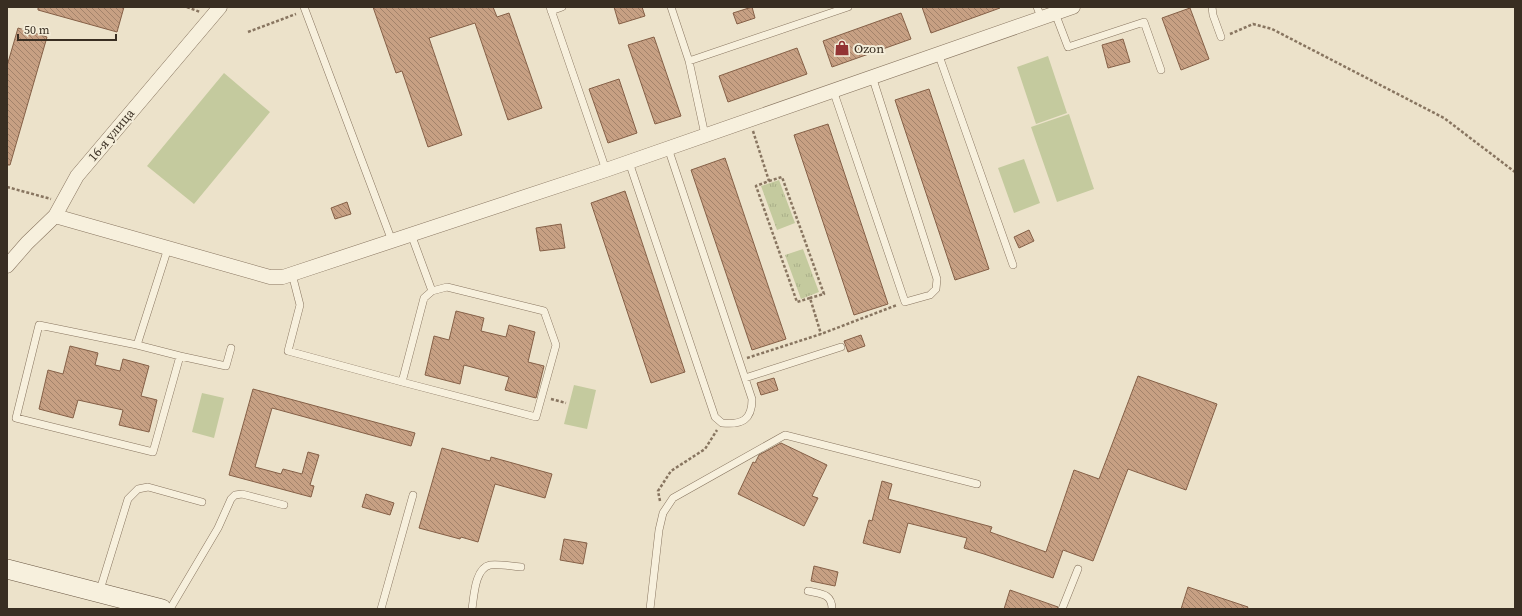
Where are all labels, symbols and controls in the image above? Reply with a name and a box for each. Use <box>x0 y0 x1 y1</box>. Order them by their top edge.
scale bar <box>18 16 116 42</box>
text: 50 m <box>24 22 50 38</box>
shop icon: Ozon <box>833 39 851 57</box>
place label: Ozon <box>854 40 884 57</box>
street label: 16-я улица <box>84 105 138 165</box>

